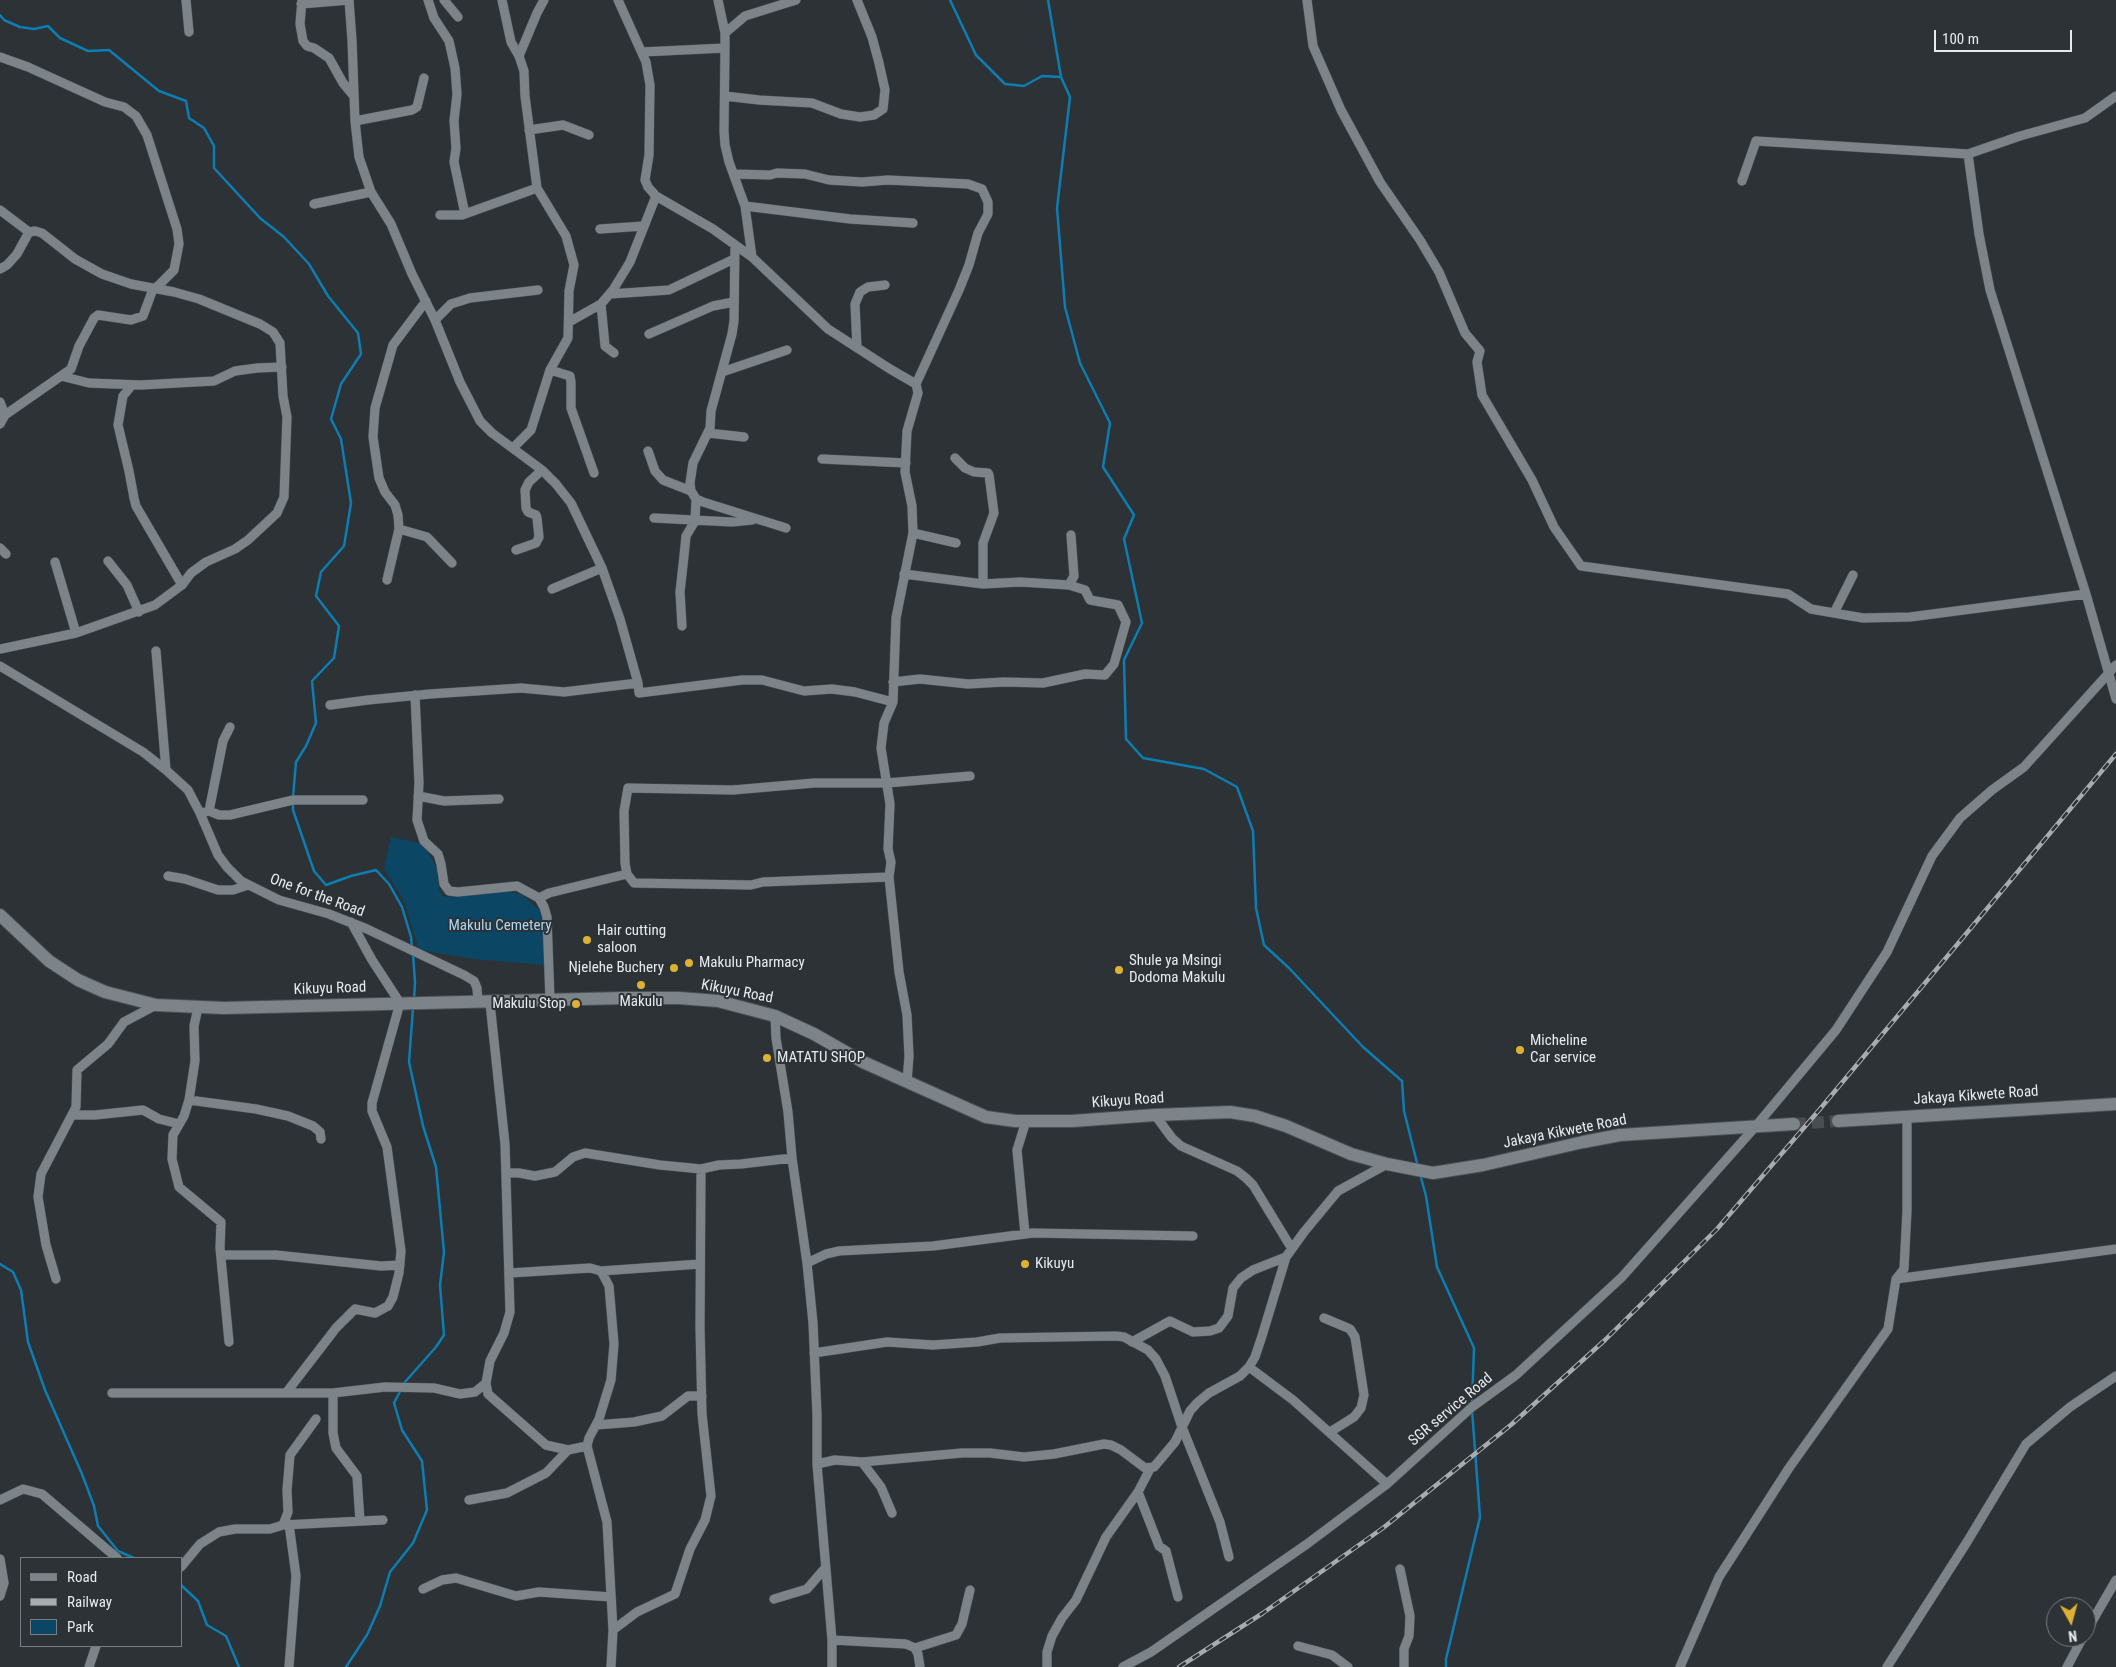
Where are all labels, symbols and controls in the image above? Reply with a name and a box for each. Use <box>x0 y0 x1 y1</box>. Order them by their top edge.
scale bar <box>1936 20 2074 52</box>
text: 100 m <box>1942 30 1979 48</box>
street label: One for the Road <box>267 871 367 921</box>
park label: Makulu Cemetery <box>449 917 551 935</box>
place label: Hair cutting saloon <box>597 922 666 957</box>
marker: Hair cutting saloon <box>581 934 593 946</box>
place label: Shule ya Msingi Dodoma Makulu <box>1129 952 1225 987</box>
place label: Makulu Pharmacy <box>699 954 805 972</box>
marker: Makulu Pharmacy <box>683 957 695 969</box>
place label: Njelehe Buchery <box>569 959 664 977</box>
marker: Njelehe Buchery <box>668 962 680 974</box>
marker: Shule ya Msingi Dodoma Makulu <box>1113 964 1125 976</box>
street label: Kikuyu Road <box>700 976 774 1008</box>
street label: Kikuyu Road <box>293 979 367 999</box>
marker: Makulu <box>635 979 647 991</box>
place label: Makulu <box>619 993 663 1011</box>
place label: Makulu Stop <box>492 995 566 1013</box>
marker: Makulu Stop <box>570 998 582 1010</box>
place label: Micheline Car service <box>1530 1032 1596 1067</box>
marker: Micheline Car service <box>1514 1044 1526 1056</box>
place label: MATATU SHOP <box>777 1049 865 1067</box>
marker: MATATU SHOP <box>761 1052 773 1064</box>
street label: Jakaya Kikwete Road <box>1913 1083 2039 1109</box>
street label: Kikuyu Road <box>1091 1089 1165 1113</box>
street label: Jakaya Kikwete Road <box>1502 1111 1628 1153</box>
place label: Kikuyu <box>1035 1255 1074 1273</box>
marker: Kikuyu <box>1019 1258 1031 1270</box>
street label: SGR service Road <box>1405 1370 1497 1450</box>
legend <box>20 1557 182 1647</box>
text: Road <box>67 1568 97 1586</box>
text: Railway <box>67 1593 112 1611</box>
north arrow <box>2046 1597 2096 1647</box>
text: Park <box>67 1618 94 1636</box>
text: N <box>2067 1627 2078 1644</box>

